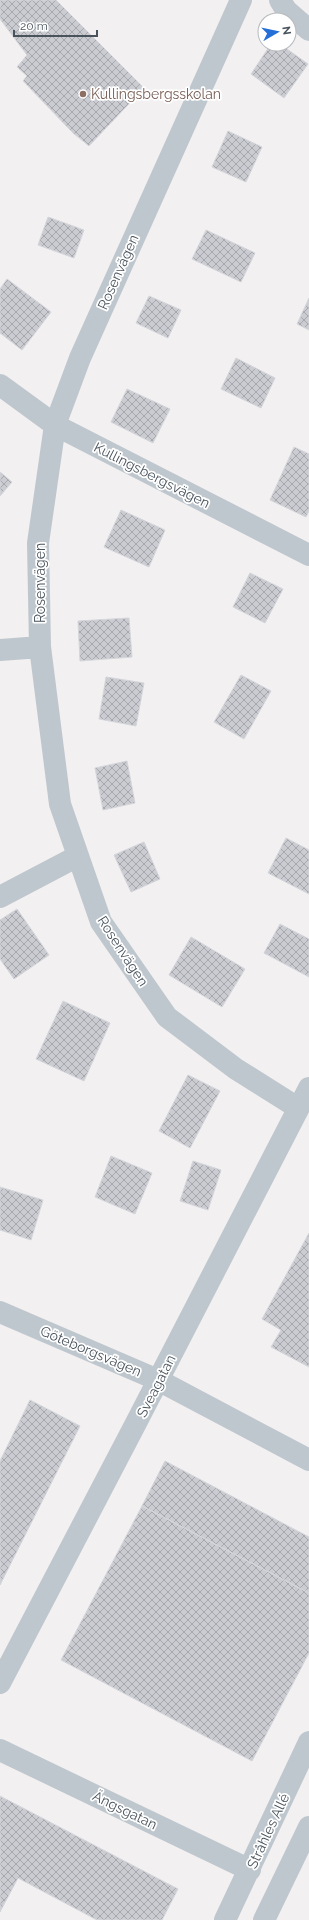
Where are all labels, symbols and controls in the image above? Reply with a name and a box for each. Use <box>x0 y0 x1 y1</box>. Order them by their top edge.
scale bar <box>14 12 97 38</box>
north arrow <box>257 12 297 52</box>
text: 20 m <box>20 19 48 33</box>
text: N <box>279 25 293 36</box>
place label: Kullingsbergsskolan <box>91 86 221 102</box>
marker: Kullingsbergsskolan <box>78 89 88 99</box>
street label: Rosenvägen <box>94 232 142 312</box>
street label: Kullingsbergsvägen <box>91 439 213 511</box>
street label: Rosenvägen <box>32 543 48 623</box>
street label: Rosenvägen <box>94 913 152 989</box>
street label: Göteborgsvägen <box>38 1323 144 1379</box>
street label: Sveagatan <box>133 1352 179 1420</box>
street label: Ängsgatan <box>90 1786 161 1832</box>
street label: Stråhles Allé <box>244 1791 292 1871</box>

